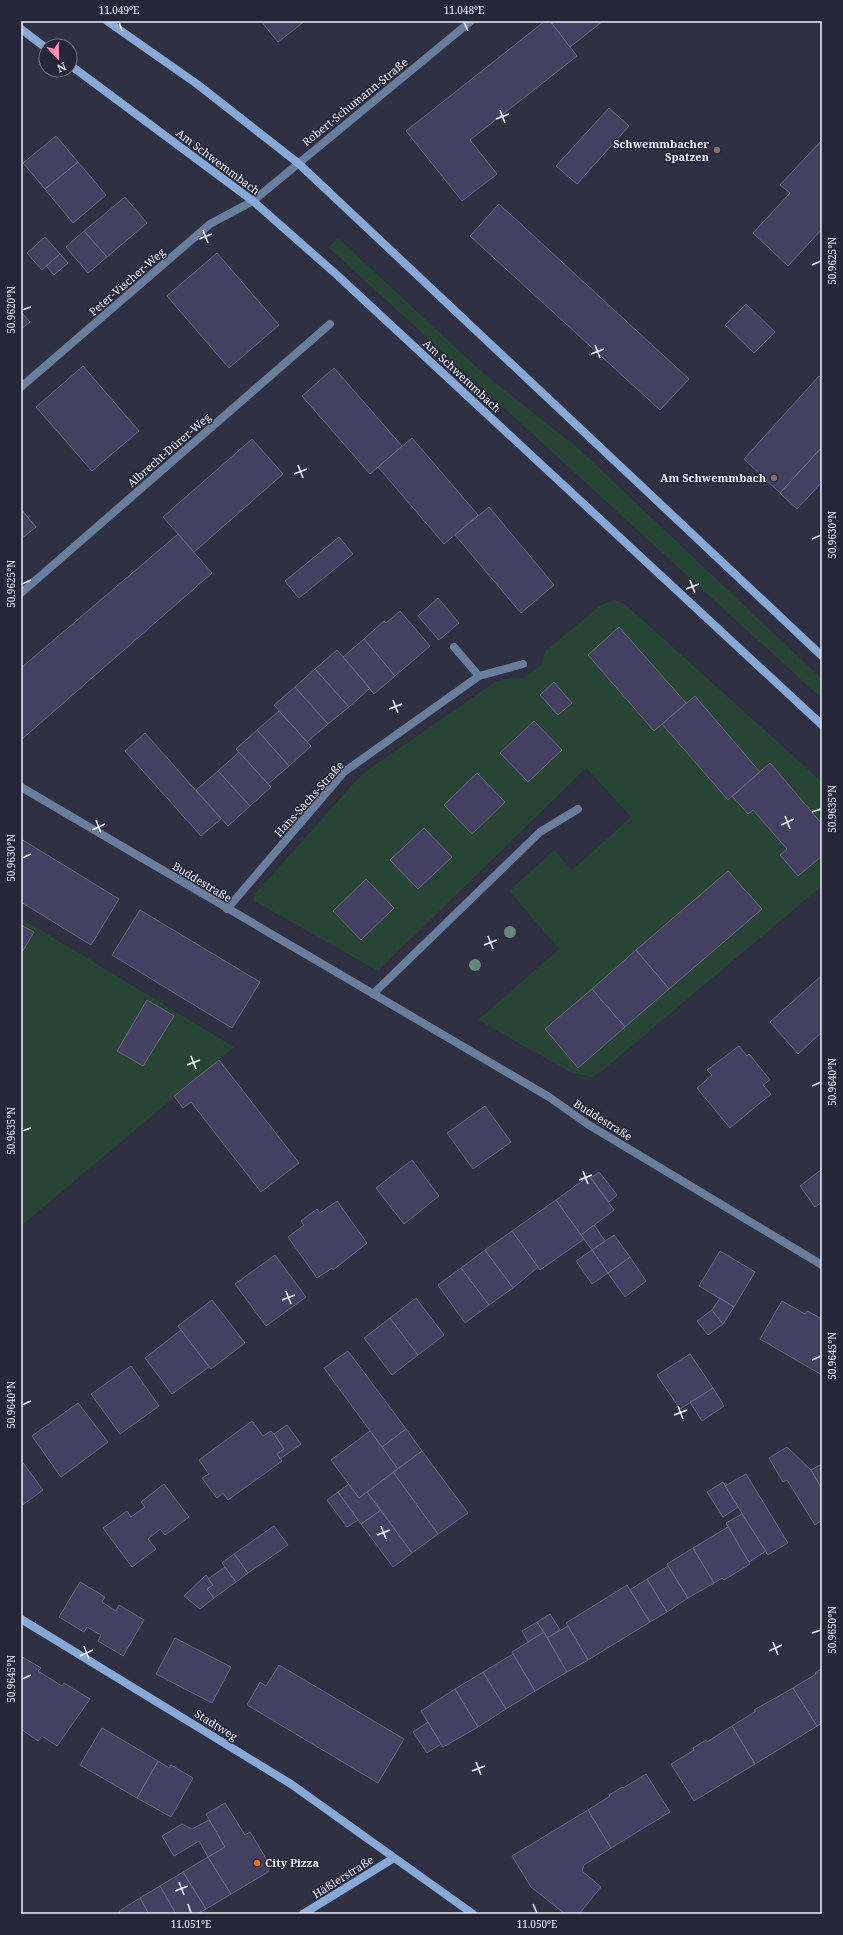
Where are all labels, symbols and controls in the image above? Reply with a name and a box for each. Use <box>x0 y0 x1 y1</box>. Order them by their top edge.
text: 11.049°E <box>99 3 139 17</box>
text: 11.048°E <box>444 3 484 17</box>
north arrow <box>38 38 78 78</box>
street label: Robert-Schumann-Straße <box>299 54 411 149</box>
text: N <box>55 59 69 76</box>
street label: Am Schwemmbach <box>173 125 263 198</box>
place label: Schwemmbacher Spatzen <box>613 136 710 164</box>
marker: Schwemmbacher Spatzen <box>712 145 722 155</box>
text: 50.9625°N <box>825 237 839 285</box>
street label: Peter-Vischer-Weg <box>85 244 168 319</box>
text: 50.9620°N <box>4 286 18 334</box>
street label: Am Schwemmbach <box>420 336 504 416</box>
street label: Albrecht-Dürer-Weg <box>124 409 214 490</box>
place label: Am Schwemmbach <box>660 470 767 485</box>
marker: Am Schwemmbach <box>769 473 779 483</box>
text: 50.9630°N <box>825 511 839 559</box>
text: 50.9625°N <box>4 560 18 608</box>
street label: Hans-Sachs-Straße <box>270 757 347 840</box>
text: 50.9635°N <box>825 785 839 833</box>
text: 50.9630°N <box>4 834 18 882</box>
street label: Buddestraße <box>170 858 235 905</box>
text: 50.9640°N <box>825 1058 839 1106</box>
street label: Buddestraße <box>571 1096 636 1144</box>
text: 50.9635°N <box>4 1107 18 1155</box>
text: 50.9645°N <box>825 1332 839 1380</box>
text: 50.9640°N <box>4 1381 18 1429</box>
text: 50.9650°N <box>825 1606 839 1654</box>
text: 50.9645°N <box>4 1655 18 1703</box>
street label: Stadtweg <box>192 1706 241 1744</box>
street label: Häßlerstraße <box>309 1852 376 1901</box>
place label: City Pizza <box>265 1855 319 1870</box>
marker: City Pizza <box>252 1858 262 1868</box>
text: 11.051°E <box>171 1917 211 1931</box>
text: 11.050°E <box>517 1917 557 1931</box>

